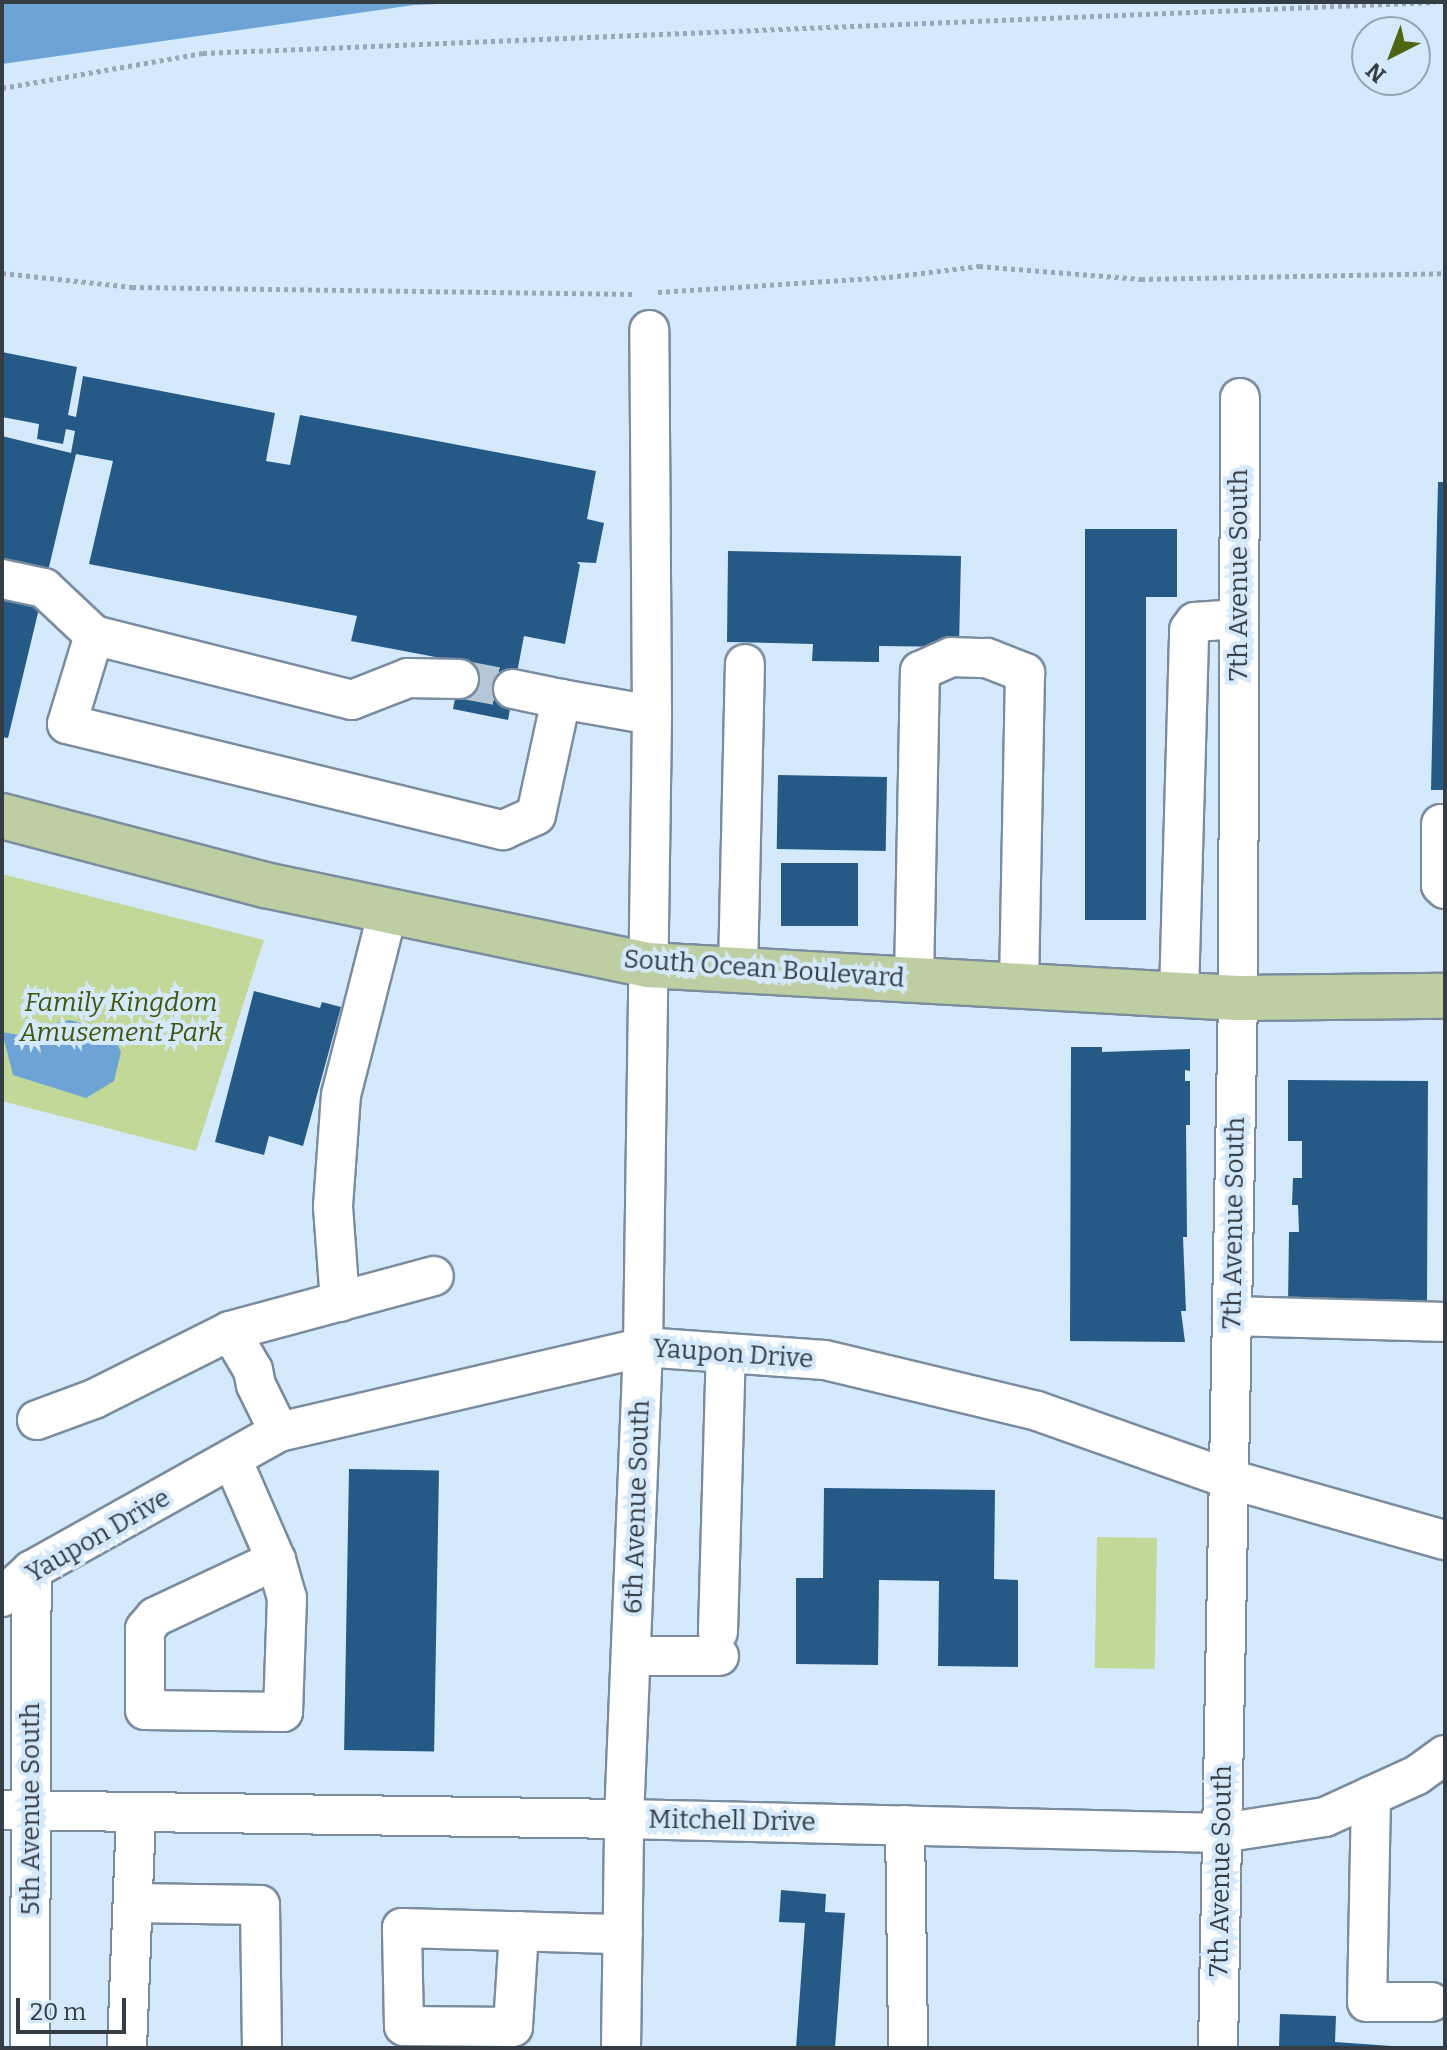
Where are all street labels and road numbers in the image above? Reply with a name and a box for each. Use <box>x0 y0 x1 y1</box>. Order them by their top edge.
street label: 7th Avenue South <box>1223 469 1255 681</box>
street label: South Ocean Boulevard <box>623 944 905 994</box>
street label: 7th Avenue South <box>1217 1117 1251 1329</box>
street label: Yaupon Drive <box>652 1333 814 1375</box>
street label: 6th Avenue South <box>618 1400 656 1614</box>
street label: Yaupon Drive <box>21 1482 175 1590</box>
street label: 5th Avenue South <box>15 1703 47 1915</box>
street label: 7th Avenue South <box>1204 1765 1238 1977</box>
street label: Mitchell Drive <box>648 1804 816 1838</box>

